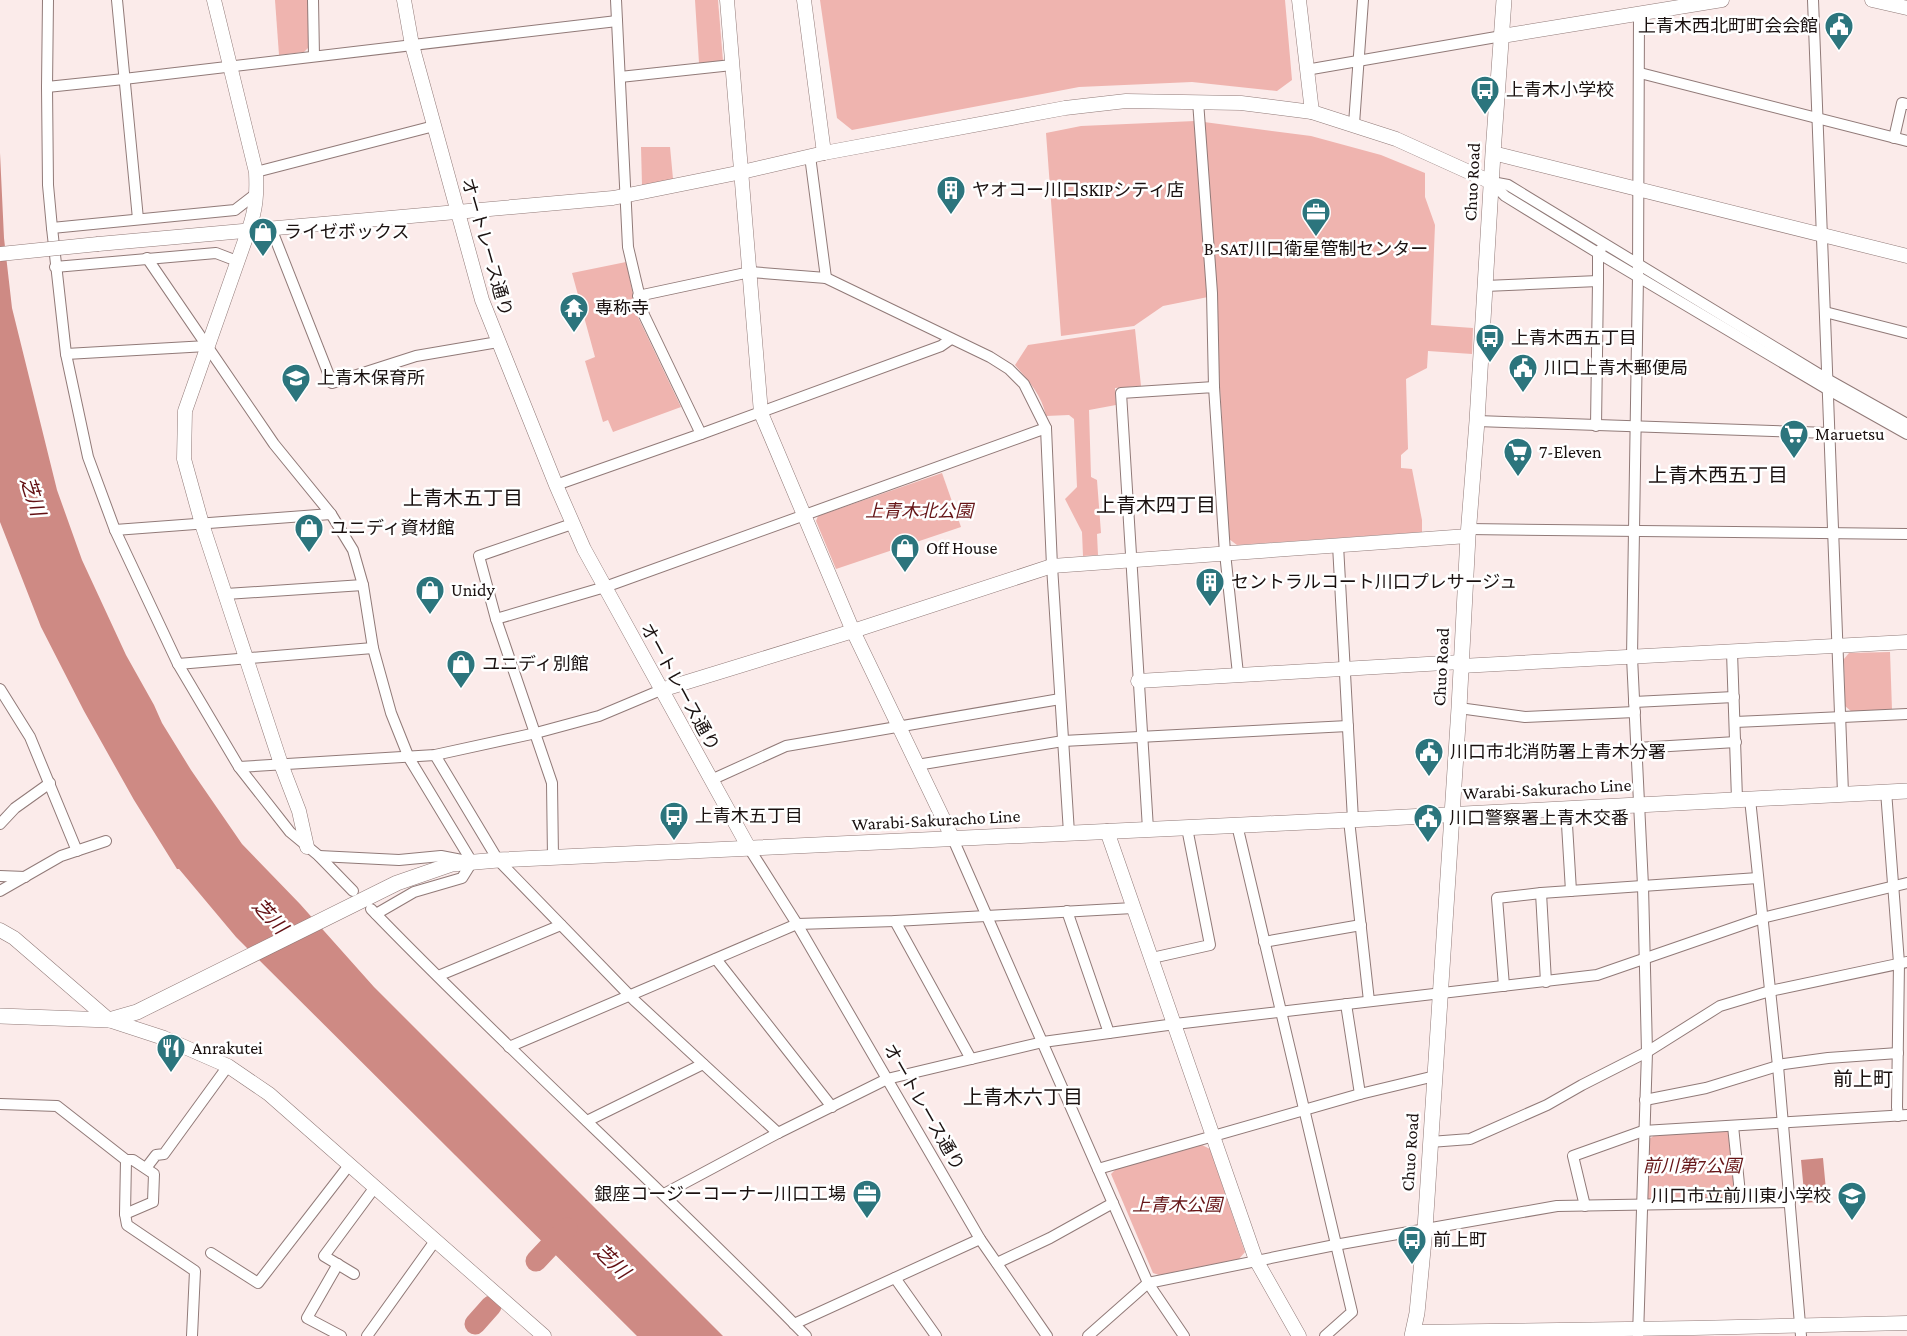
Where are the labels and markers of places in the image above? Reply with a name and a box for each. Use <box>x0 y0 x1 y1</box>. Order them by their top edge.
public building icon: 上青木西北町町会会館 <box>1823 10 1855 52</box>
place label: 上青木西北町町会会館 <box>1638 16 1818 36</box>
bus stop icon: 上青木小学校 <box>1469 74 1501 116</box>
place label: 上青木小学校 <box>1506 80 1614 100</box>
building icon: ヤオコー川口SKIPシティ店 <box>935 174 967 216</box>
place label: ヤオコー川口SKIPシティ店 <box>972 180 1184 200</box>
office icon: B-SAT川口衛星管制センター <box>1300 196 1332 238</box>
shop icon: ライゼボックス <box>247 216 279 258</box>
place label: ライゼボックス <box>284 222 409 242</box>
place label: B-SAT川口衛星管制センター <box>1204 239 1428 259</box>
temple icon: 専称寺 <box>558 292 590 334</box>
place label: 専称寺 <box>595 298 649 318</box>
bus stop icon: 上青木西五丁目 <box>1474 322 1506 364</box>
place label: 上青木西五丁目 <box>1511 328 1637 348</box>
public building icon: 川口上青木郵便局 <box>1507 352 1539 394</box>
place label: 川口上青木郵便局 <box>1544 358 1688 378</box>
school or university icon: 上青木保育所 <box>280 362 312 404</box>
place label: 上青木保育所 <box>317 368 425 388</box>
supermarket icon: Maruetsu <box>1778 418 1810 460</box>
place label: Maruetsu <box>1815 424 1885 444</box>
supermarket icon: 7-Eleven <box>1502 436 1534 478</box>
place label: 7-Eleven <box>1539 442 1602 462</box>
shop icon: ユニディ資材館 <box>293 512 325 554</box>
place label: ユニディ資材館 <box>330 518 455 538</box>
shop icon: Off House <box>889 532 921 574</box>
place label: Off House <box>926 538 997 558</box>
building icon: セントラルコート川口プレサージュ <box>1194 566 1226 608</box>
place label: セントラルコート川口プレサージュ <box>1231 572 1517 592</box>
shop icon: Unidy <box>414 574 446 616</box>
place label: Unidy <box>451 580 496 600</box>
shop icon: ユニディ別館 <box>445 648 477 690</box>
place label: ユニディ別館 <box>482 654 589 674</box>
public building icon: 川口市北消防署上青木分署 <box>1413 736 1445 778</box>
place label: 川口市北消防署上青木分署 <box>1450 742 1666 762</box>
bus stop icon: 上青木五丁目 <box>658 800 690 842</box>
public building icon: 川口警察署上青木交番 <box>1412 802 1444 844</box>
place label: 上青木五丁目 <box>695 806 803 826</box>
place label: 川口警察署上青木交番 <box>1449 808 1629 828</box>
restaurant icon: Anrakutei <box>155 1032 187 1074</box>
place label: Anrakutei <box>192 1038 263 1058</box>
office icon: 銀座コージーコーナー川口工場 <box>851 1178 883 1220</box>
school or university icon: 川口市立前川東小学校 <box>1836 1180 1868 1222</box>
place label: 銀座コージーコーナー川口工場 <box>594 1184 846 1204</box>
place label: 川口市立前川東小学校 <box>1651 1186 1831 1206</box>
bus stop icon: 前上町 <box>1396 1224 1428 1266</box>
place label: 前上町 <box>1433 1230 1487 1250</box>

